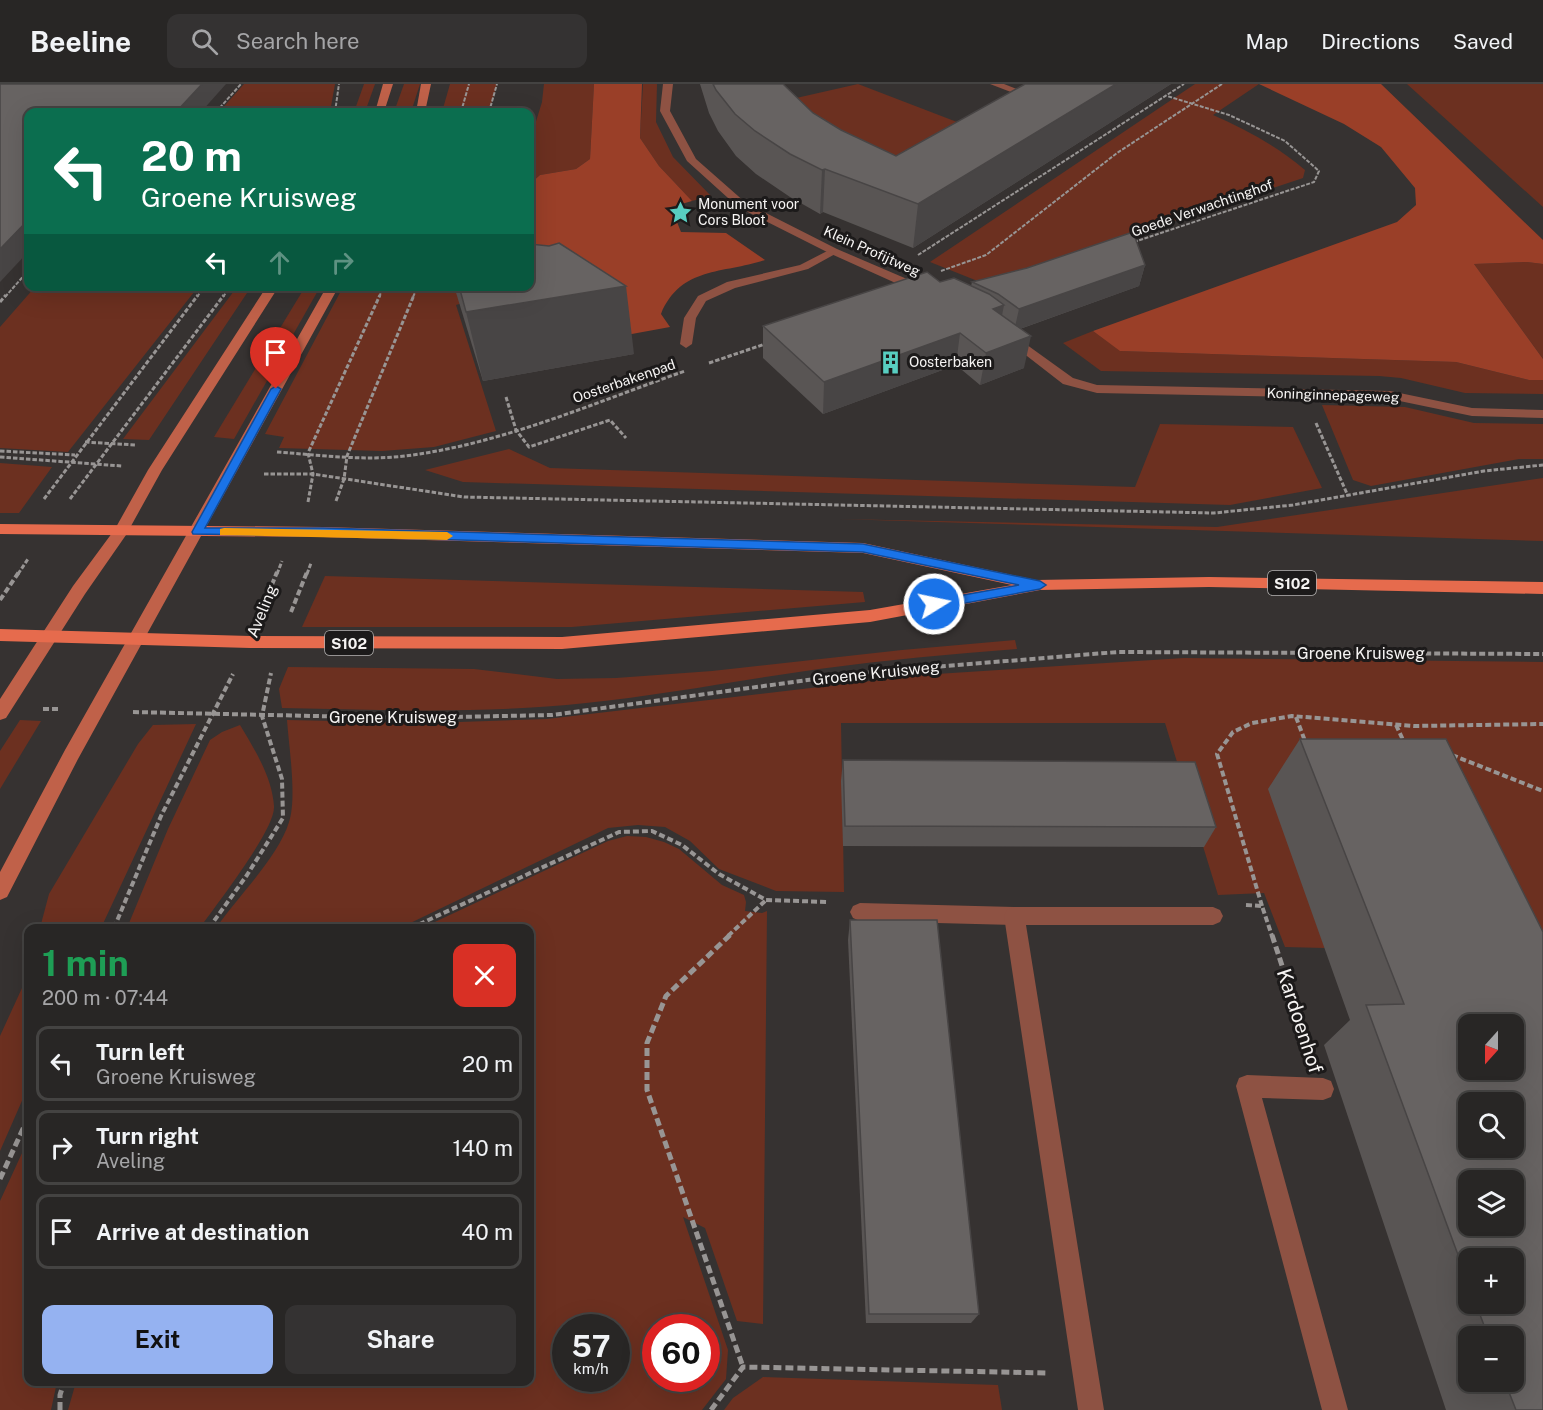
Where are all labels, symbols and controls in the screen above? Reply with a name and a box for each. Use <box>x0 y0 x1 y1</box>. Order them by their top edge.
search box <box>167 14 587 68</box>
text: Beeline <box>30 25 131 58</box>
icon: search <box>188 25 221 58</box>
text: Search here <box>236 28 360 54</box>
text: Map <box>1246 29 1288 54</box>
text: Directions <box>1321 29 1420 54</box>
text: Saved <box>1453 29 1513 54</box>
text: 20 m <box>141 131 242 180</box>
icon: left <box>42 132 120 210</box>
street label: Goede Verwachtinghof <box>1129 176 1275 240</box>
text: Groene Kruisweg <box>141 181 357 213</box>
place label: Monument voor Cors Bloot <box>698 196 799 228</box>
place icon: Monument voor Cors Bloot <box>667 199 693 225</box>
street label: Klein Profijtweg <box>821 223 923 280</box>
icon: left <box>200 246 233 279</box>
icon: ahead <box>263 246 296 279</box>
icon: right <box>326 246 359 279</box>
pin <box>250 327 301 389</box>
icon: arrive <box>259 336 292 369</box>
building icon: Oosterbaken <box>878 349 904 375</box>
place label: Oosterbaken <box>909 354 992 370</box>
street label: Oosterbakenpad <box>571 356 677 406</box>
street label: Koninginnepageweg <box>1266 385 1400 405</box>
road number: S102 <box>1268 571 1316 595</box>
position arrow <box>902 572 966 636</box>
street label: Aveling <box>243 582 281 640</box>
road number: S102 <box>325 631 373 655</box>
street label: Groene Kruisweg <box>1297 644 1425 663</box>
street label: Groene Kruisweg <box>811 657 941 689</box>
street label: Groene Kruisweg <box>329 708 457 727</box>
text: 1 min <box>42 942 129 984</box>
button: close <box>453 944 516 1007</box>
street label: Kardoenhof <box>1272 966 1328 1076</box>
text: 200 m · 07:44 <box>42 986 168 1010</box>
north arrow <box>1458 1014 1524 1080</box>
map controls <box>1458 1014 1524 1392</box>
text: Turn left <box>96 1039 185 1065</box>
icon: left <box>45 1047 78 1080</box>
text: 20 m <box>462 1051 513 1077</box>
text: Groene Kruisweg <box>96 1065 256 1089</box>
button: search <box>1458 1092 1524 1158</box>
text: Turn right <box>96 1123 199 1149</box>
icon: right <box>45 1131 78 1164</box>
text: 140 m <box>452 1135 513 1161</box>
text: Aveling <box>96 1149 165 1173</box>
button: layers <box>1458 1170 1524 1236</box>
icon: arrive <box>45 1215 78 1248</box>
text: Arrive at destination <box>96 1219 309 1245</box>
text: 40 m <box>461 1219 513 1245</box>
button: + <box>1458 1248 1524 1314</box>
button: Exit <box>42 1305 273 1374</box>
button: Share <box>285 1305 516 1374</box>
speed limit sign: 60 <box>642 1314 720 1392</box>
button: − <box>1458 1326 1524 1392</box>
text: 57 <box>571 1328 611 1364</box>
text: km/h <box>573 1360 609 1377</box>

